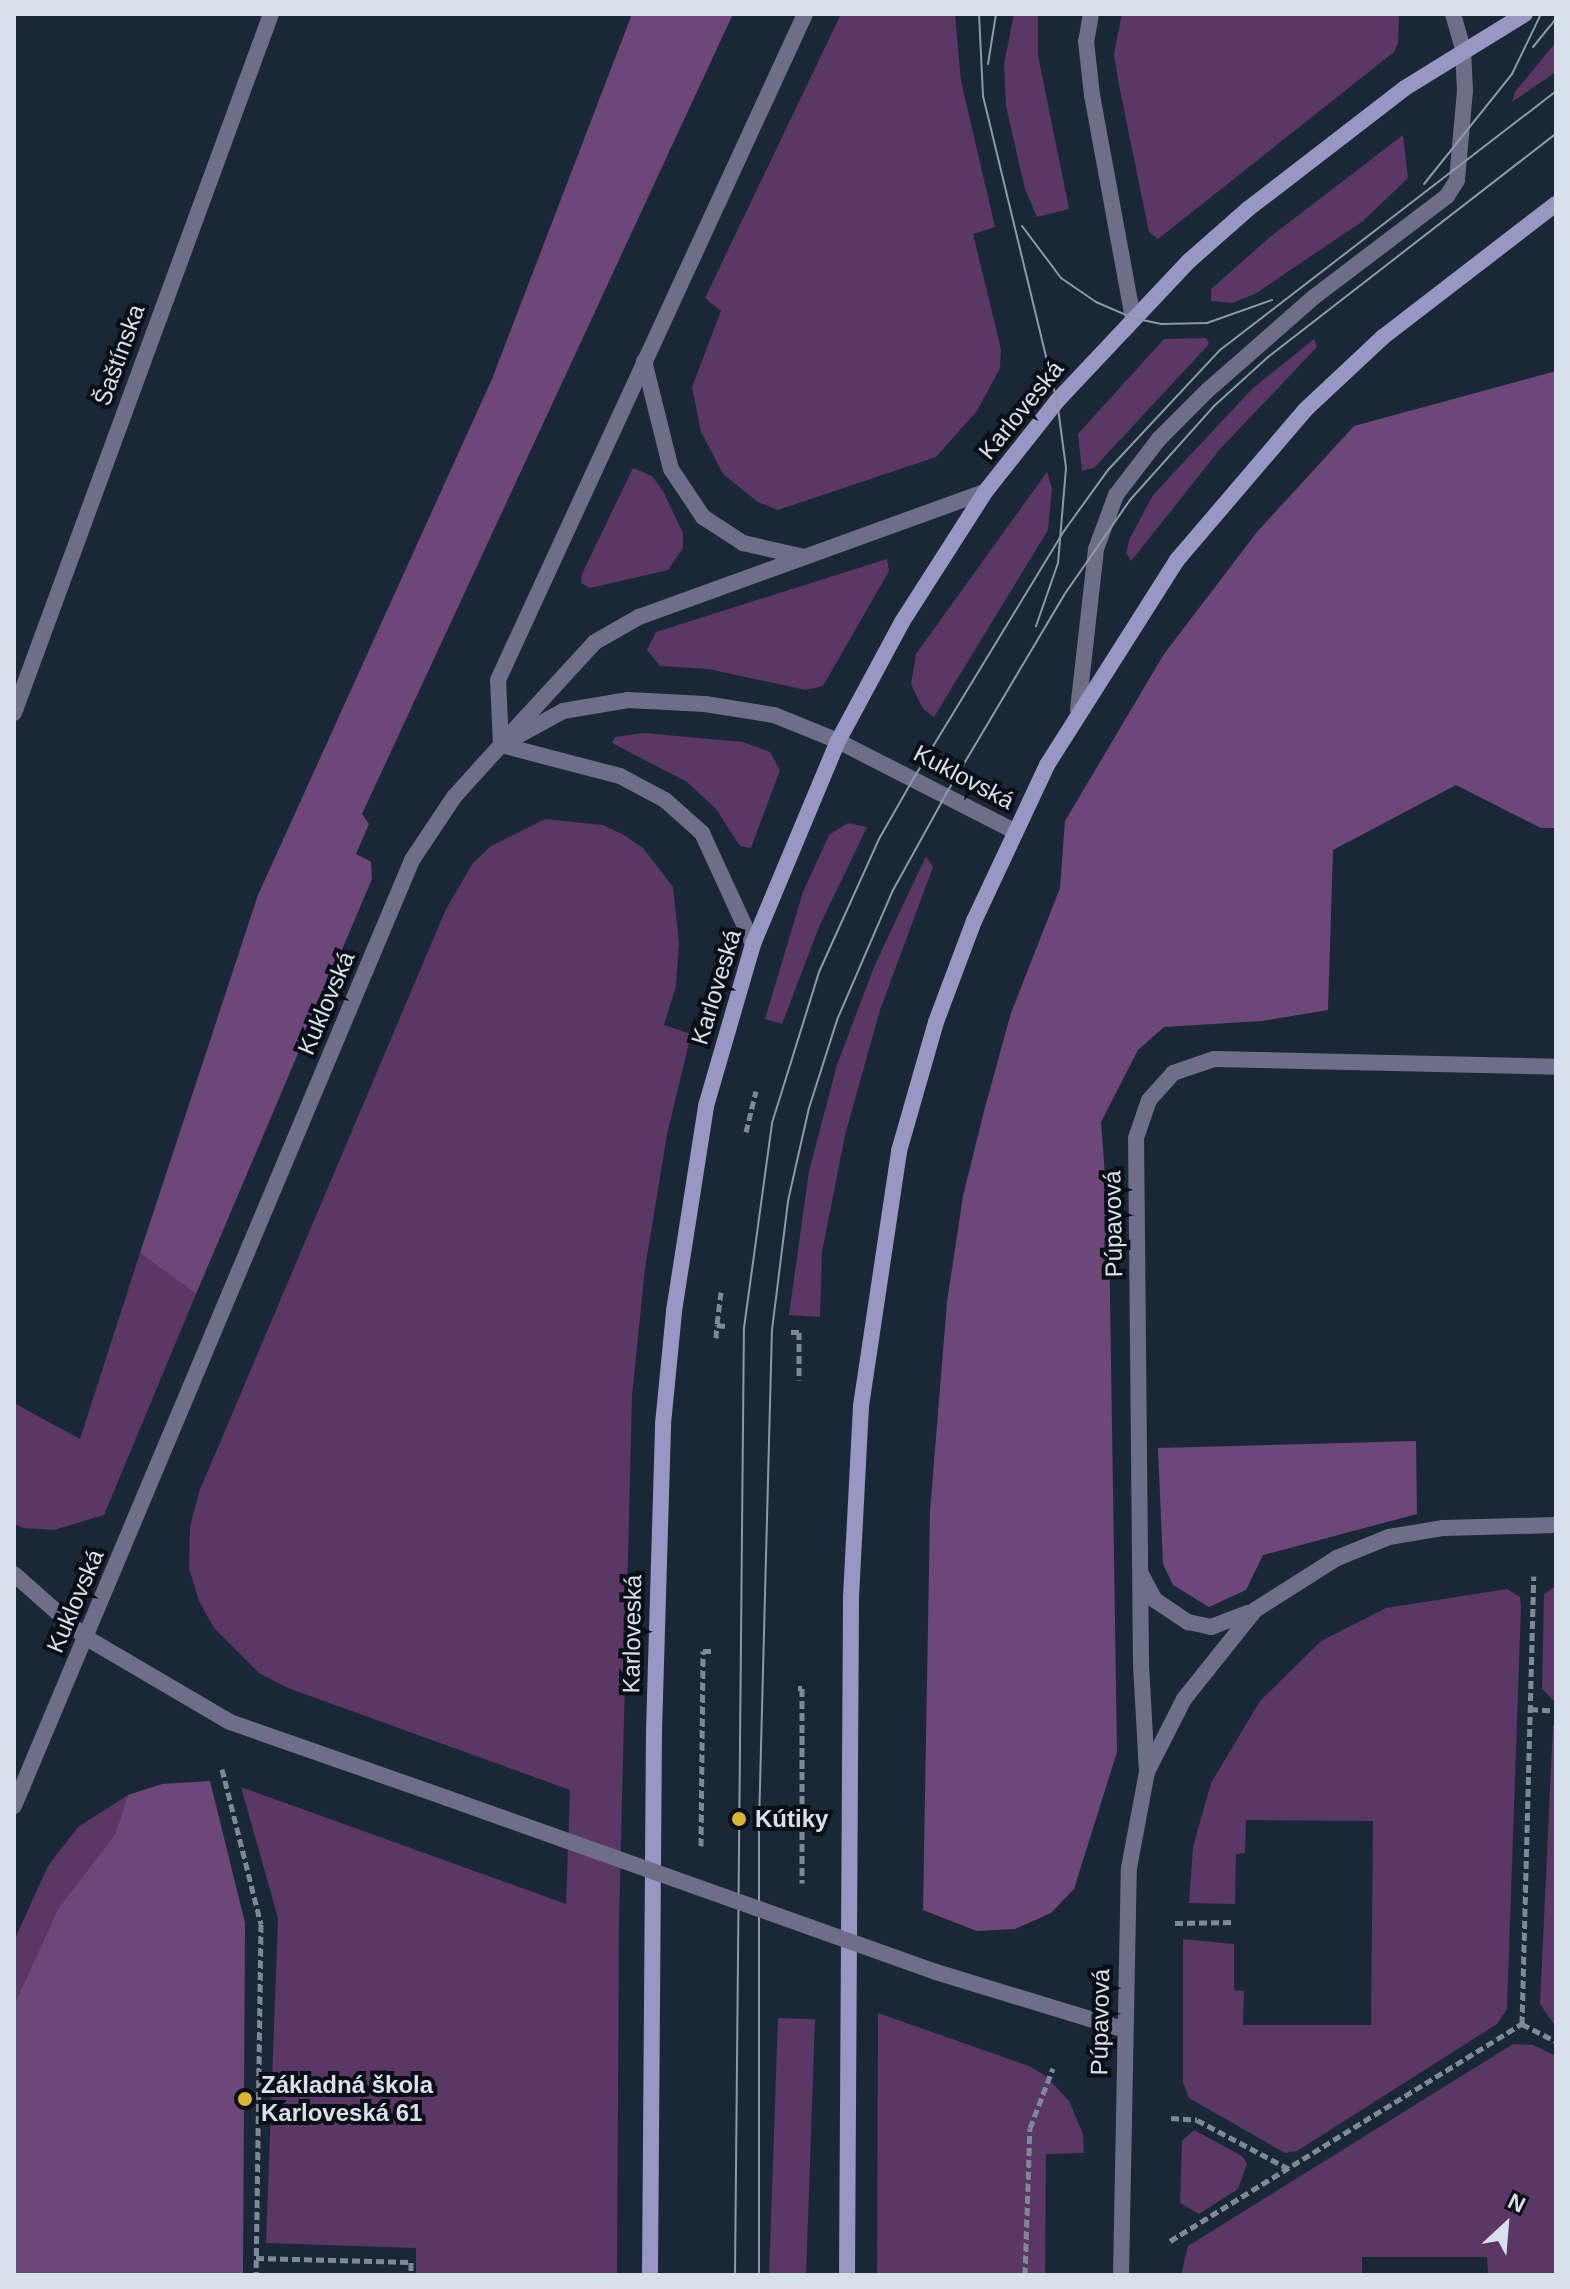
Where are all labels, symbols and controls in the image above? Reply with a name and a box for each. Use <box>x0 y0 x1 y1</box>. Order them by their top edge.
street label: Šaštínska <box>87 301 151 409</box>
street label: Karloveská <box>972 355 1070 465</box>
street label: Kuklovská <box>909 739 1019 815</box>
street label: Karloveská <box>685 926 747 1048</box>
street label: Kuklovská <box>291 947 361 1059</box>
street label: Púpavová <box>1098 1170 1128 1278</box>
street label: Kuklovská <box>40 1545 110 1657</box>
street label: Karloveská <box>617 1574 647 1694</box>
place label: Kútiky <box>755 1805 828 1833</box>
marker: Kútiky <box>730 1810 748 1828</box>
street label: Púpavová <box>1085 1968 1115 2076</box>
place label: Základná škola Karloveská 61 <box>261 2071 433 2127</box>
marker: Základná škola Karloveská 61 <box>236 2090 254 2108</box>
north arrow <box>1466 2185 1546 2265</box>
text: N <box>1504 2188 1529 2218</box>

